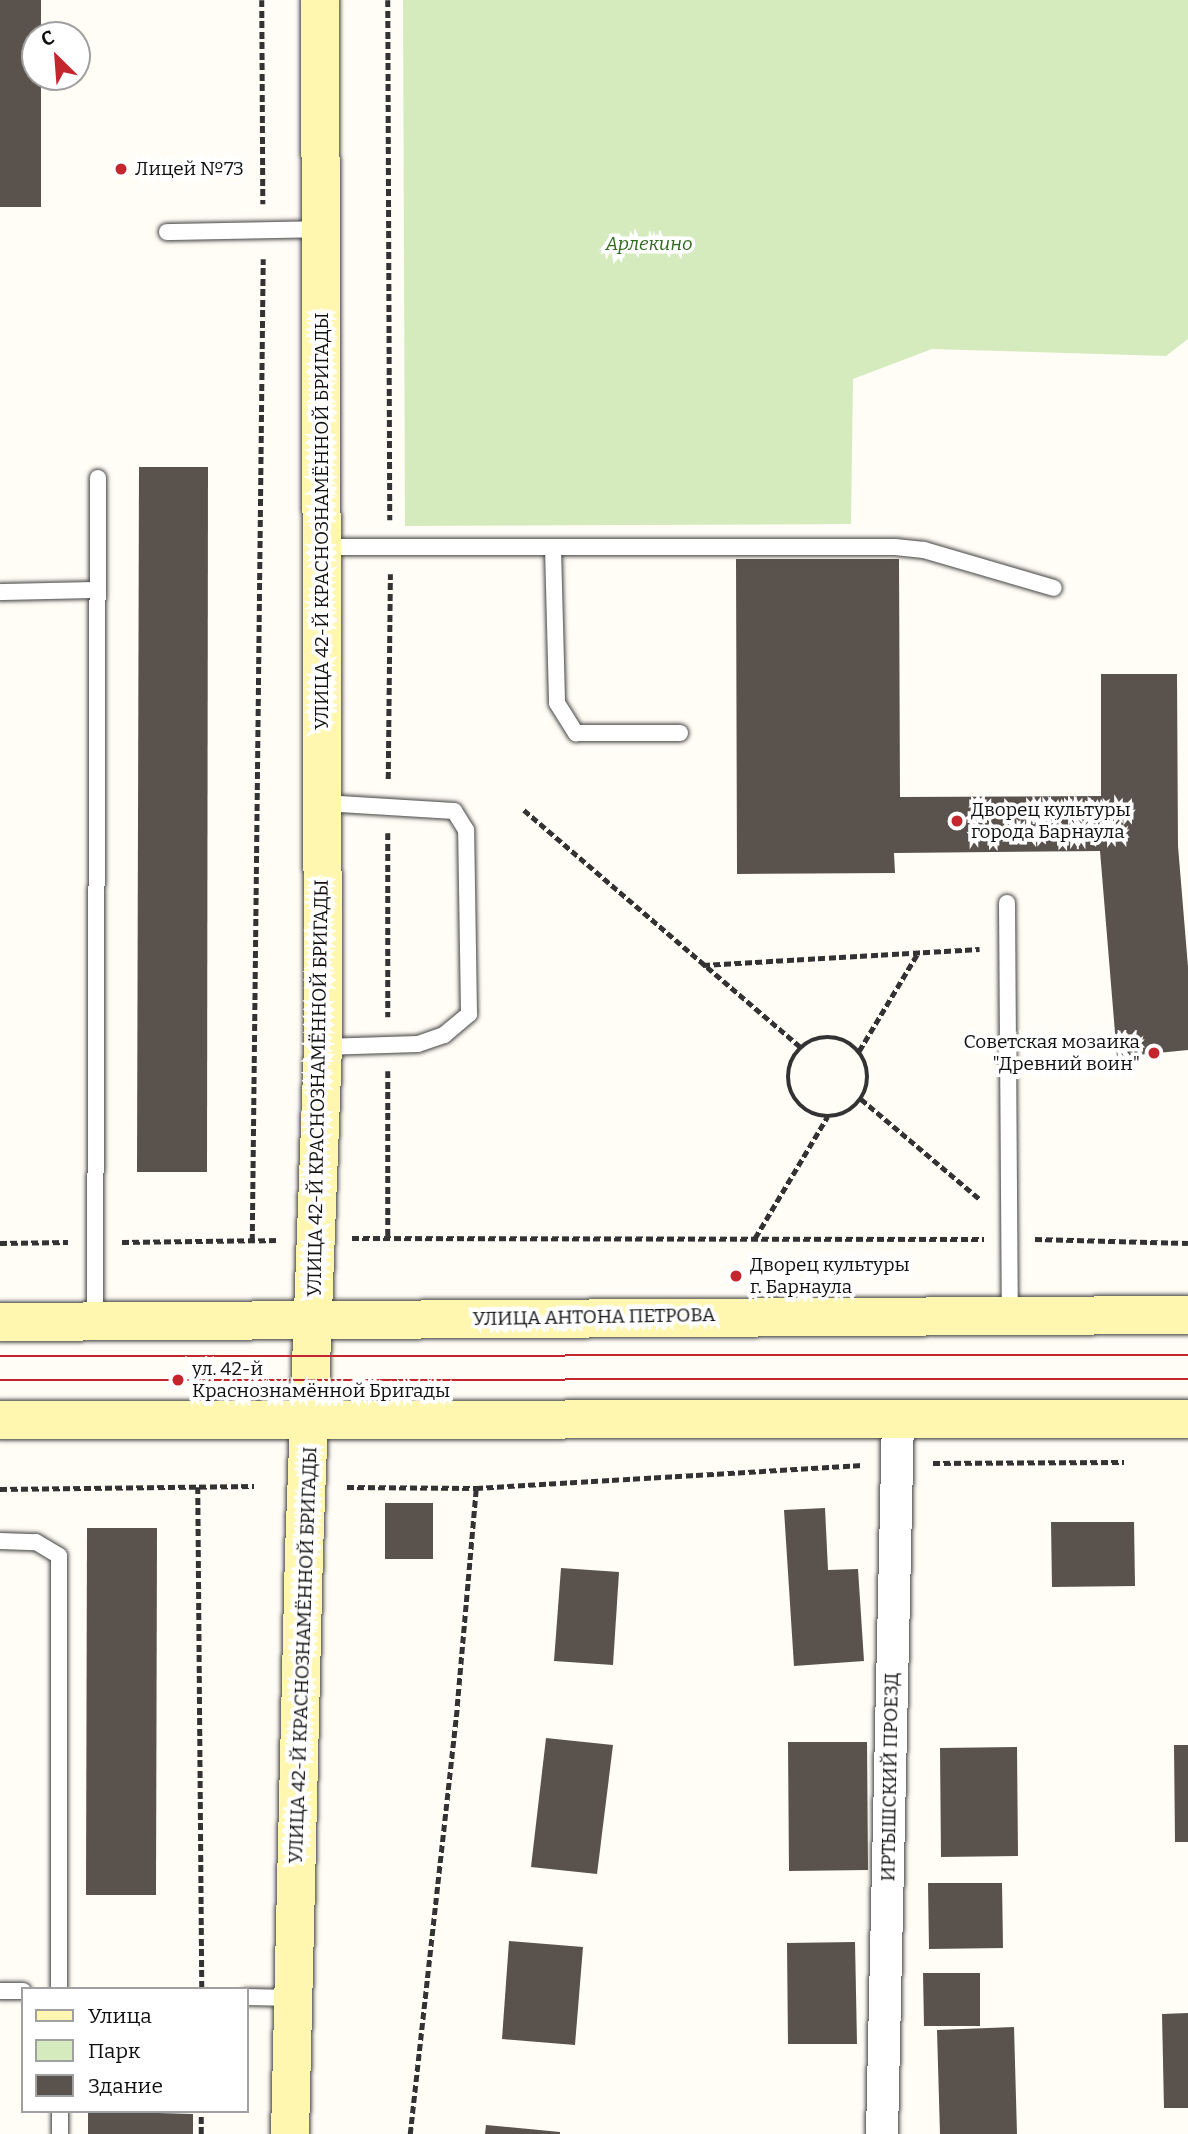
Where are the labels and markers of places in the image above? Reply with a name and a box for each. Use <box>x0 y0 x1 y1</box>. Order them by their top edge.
place label: Лицей №73 <box>135 158 244 180</box>
marker: Лицей №73 <box>113 161 129 177</box>
place label: Дворец культуры города Барнаула <box>971 799 1131 843</box>
marker: Дворец культуры города Барнаула <box>949 813 965 829</box>
place label: Советская мозаика "Древний воин" <box>964 1031 1140 1075</box>
marker: Советская мозаика "Древний воин" <box>1146 1045 1162 1061</box>
place label: Дворец культуры г. Барнаула <box>750 1254 910 1298</box>
marker: Дворец культуры г. Барнаула <box>728 1268 744 1284</box>
place label: ул. 42-й Краснознамённой Бригады <box>192 1358 450 1402</box>
marker: ул. 42-й Краснознамённой Бригады <box>170 1372 186 1388</box>

